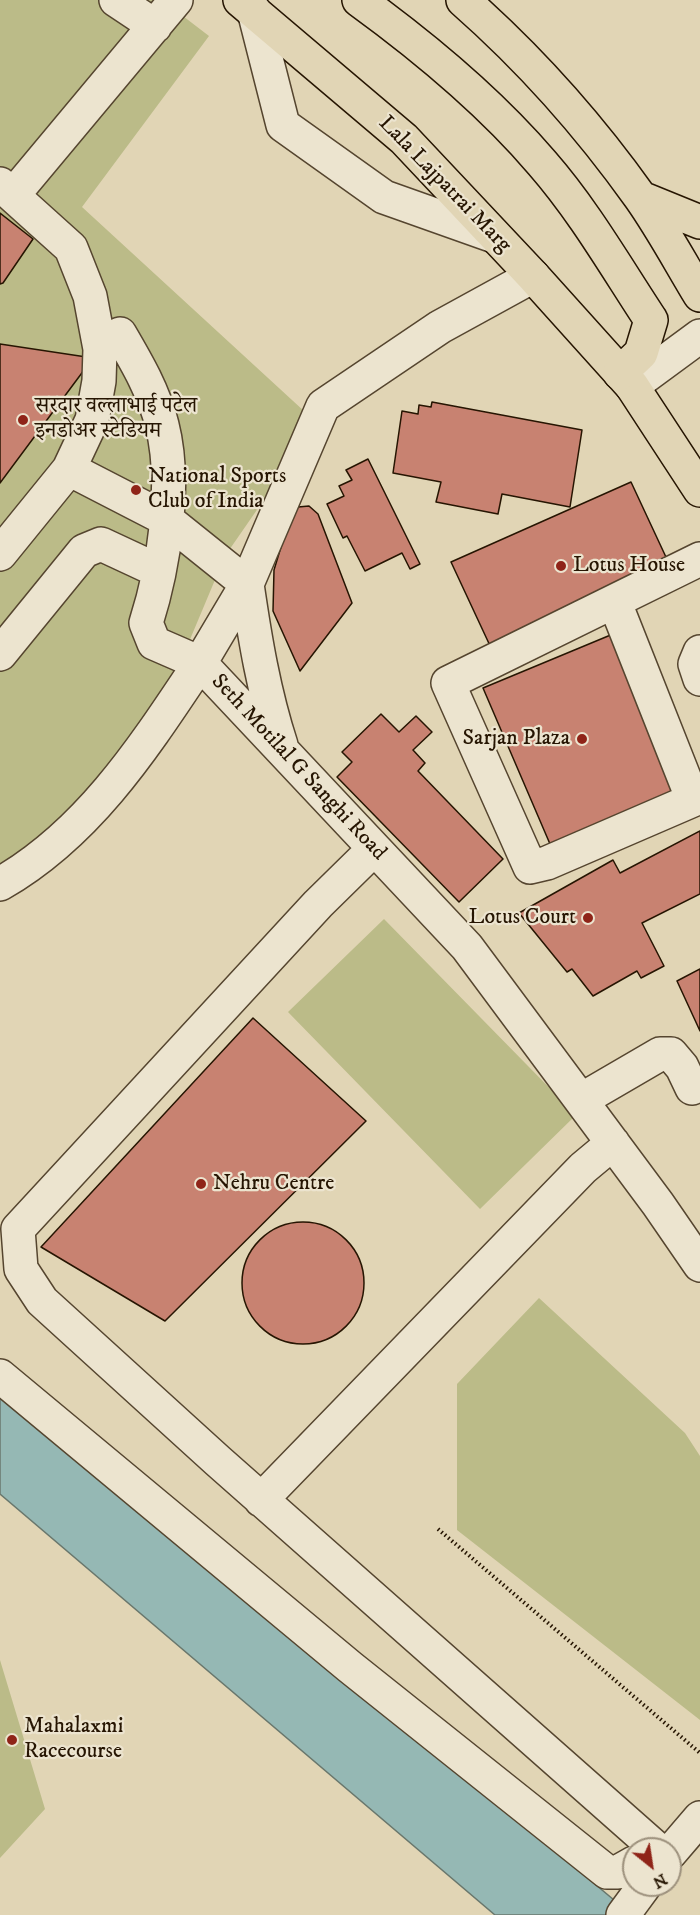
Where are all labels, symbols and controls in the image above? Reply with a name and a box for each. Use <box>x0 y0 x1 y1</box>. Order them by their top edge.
street label: Lala Lajpatrai Marg <box>372 111 516 259</box>
place label: सरदार वल्लाभाई पटेल इनडोअर स्टेडियम <box>35 394 197 446</box>
marker: सरदार वल्लाभाई पटेल इनडोअर स्टेडियम <box>16 413 30 427</box>
place label: National Sports Club of India <box>148 464 286 516</box>
marker: National Sports Club of India <box>129 483 143 497</box>
place label: Lotus House <box>573 553 685 579</box>
marker: Lotus House <box>554 559 568 573</box>
street label: Seth Motilal G Sanghi Road <box>205 669 391 867</box>
place label: Sarjan Plaza <box>463 726 570 752</box>
marker: Sarjan Plaza <box>575 732 589 746</box>
place label: Lotus Court <box>469 905 576 931</box>
marker: Lotus Court <box>581 911 595 925</box>
place label: Nehru Centre <box>213 1171 334 1197</box>
marker: Nehru Centre <box>194 1177 208 1191</box>
place label: Mahalaxmi Racecourse <box>24 1714 123 1766</box>
marker: Mahalaxmi Racecourse <box>5 1733 19 1747</box>
north arrow <box>622 1837 682 1897</box>
text: N <box>649 1869 671 1893</box>

